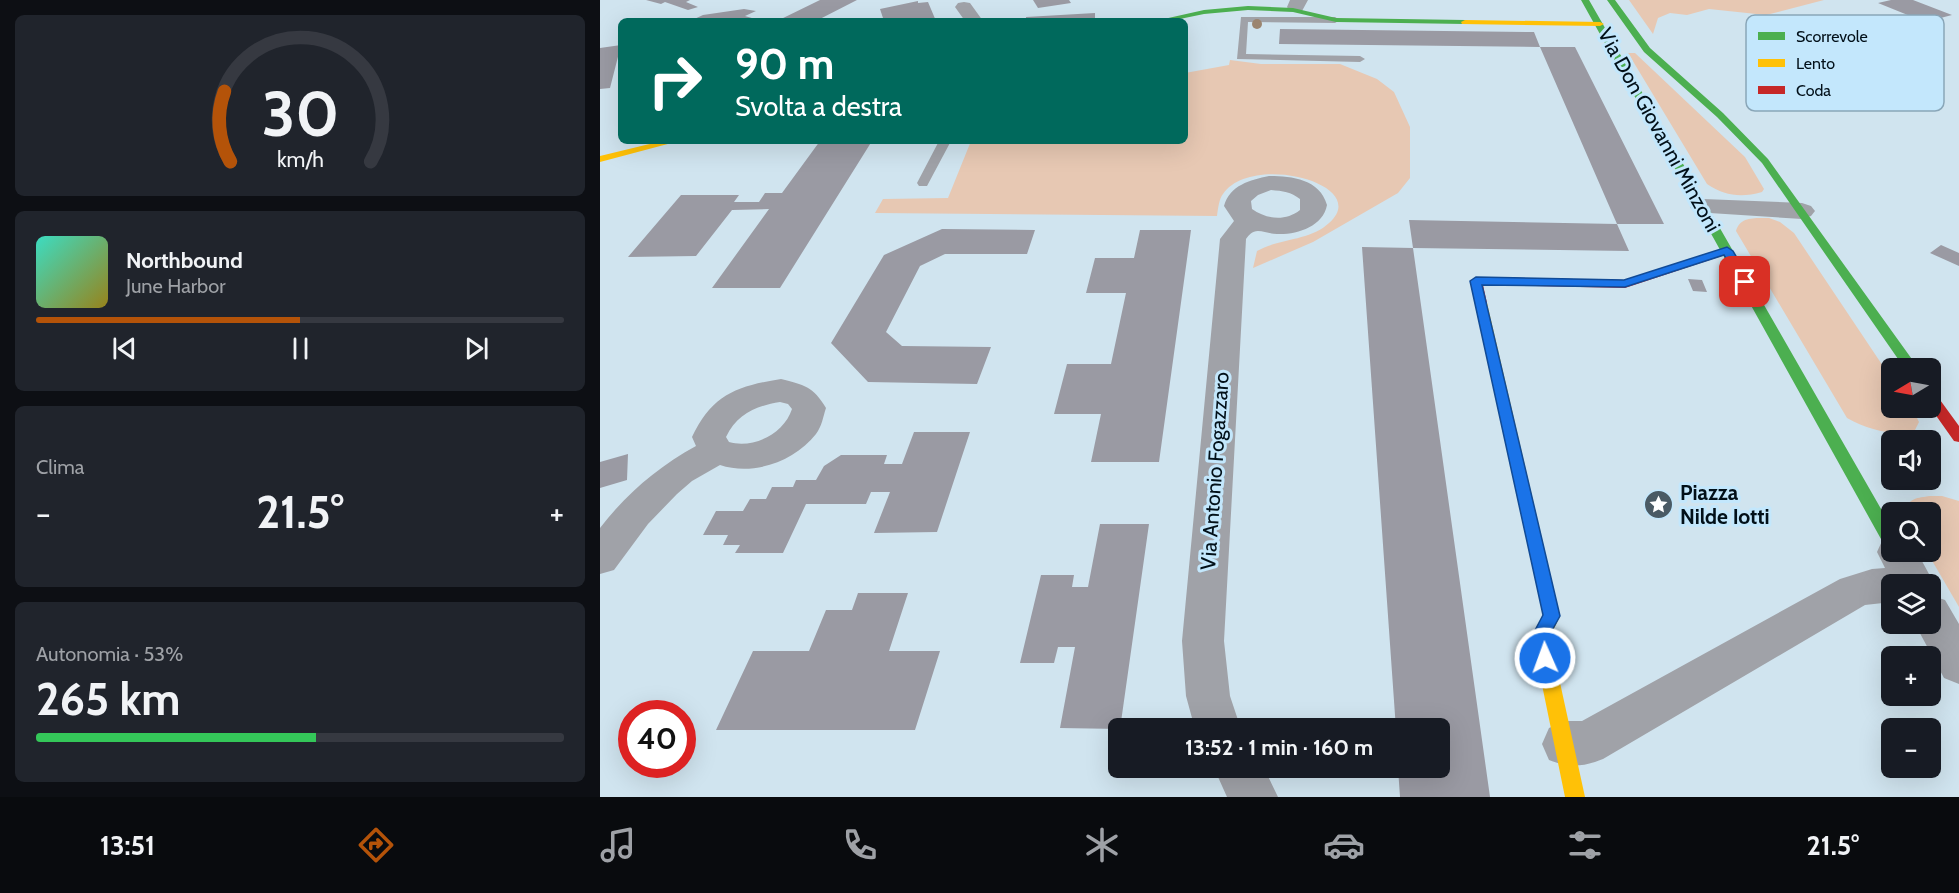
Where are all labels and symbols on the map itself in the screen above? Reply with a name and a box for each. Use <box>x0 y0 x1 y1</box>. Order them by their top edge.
legend <box>1746 15 1944 111</box>
street label: Via Don Giovanni Minzoni <box>1593 23 1726 236</box>
text: Scorrevole <box>1796 27 1868 46</box>
text: Lento <box>1796 54 1835 73</box>
text: Coda <box>1796 81 1831 100</box>
pin <box>1719 256 1770 307</box>
north arrow <box>1881 358 1941 418</box>
street label: Via Antonio Fogazzaro <box>1195 371 1234 571</box>
place label: Piazza Nilde Iotti <box>1680 480 1770 529</box>
place icon: Piazza Nilde Iotti <box>1643 489 1675 521</box>
position arrow <box>1513 626 1577 690</box>
speed limit sign: 40 <box>618 700 696 778</box>

